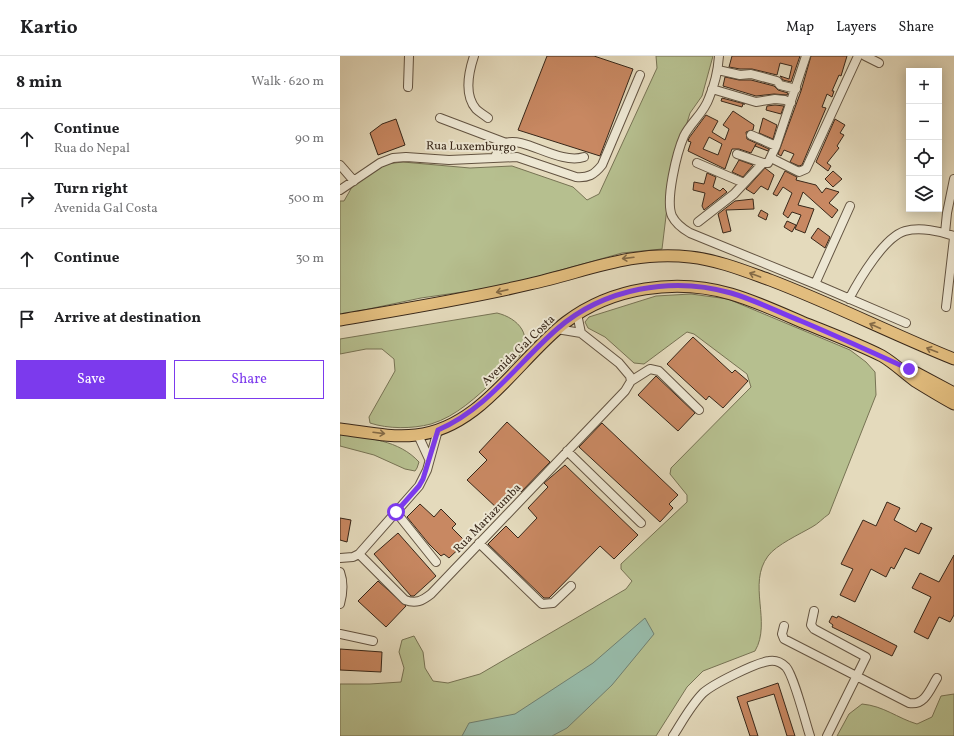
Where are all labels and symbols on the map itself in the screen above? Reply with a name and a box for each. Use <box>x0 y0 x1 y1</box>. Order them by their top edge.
street label: Rua Luxemburgo <box>426 138 516 156</box>
one-way arrow <box>622 254 635 262</box>
one-way arrow <box>750 270 762 278</box>
one-way arrow <box>496 287 509 295</box>
street label: Avenida Gal Costa <box>479 312 559 390</box>
one-way arrow <box>869 322 881 329</box>
one-way arrow <box>927 346 939 354</box>
route end <box>900 360 918 378</box>
one-way arrow <box>372 430 385 437</box>
street label: Rua Mariazumba <box>450 480 525 557</box>
route start <box>387 503 405 521</box>

